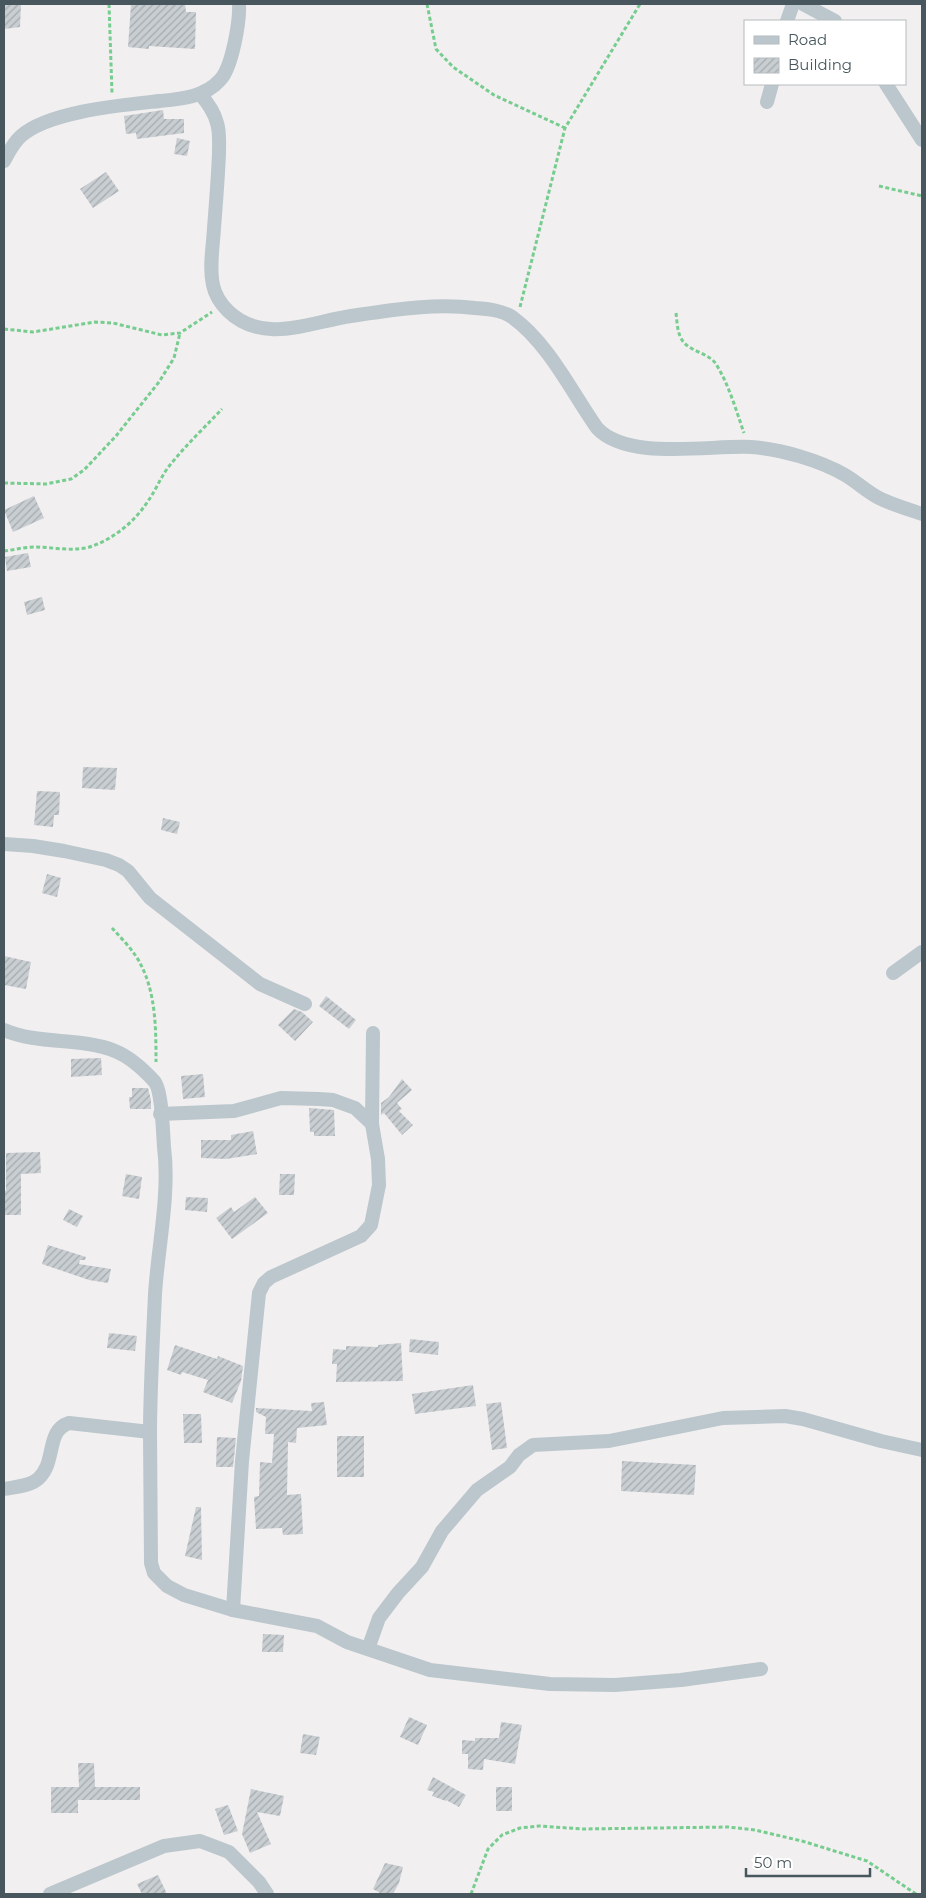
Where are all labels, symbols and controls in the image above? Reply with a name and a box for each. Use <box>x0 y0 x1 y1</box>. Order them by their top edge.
legend <box>744 20 906 85</box>
text: Road <box>788 30 827 49</box>
text: Building <box>788 55 852 74</box>
scale bar <box>746 1846 870 1878</box>
text: 50 m <box>754 1853 792 1872</box>

